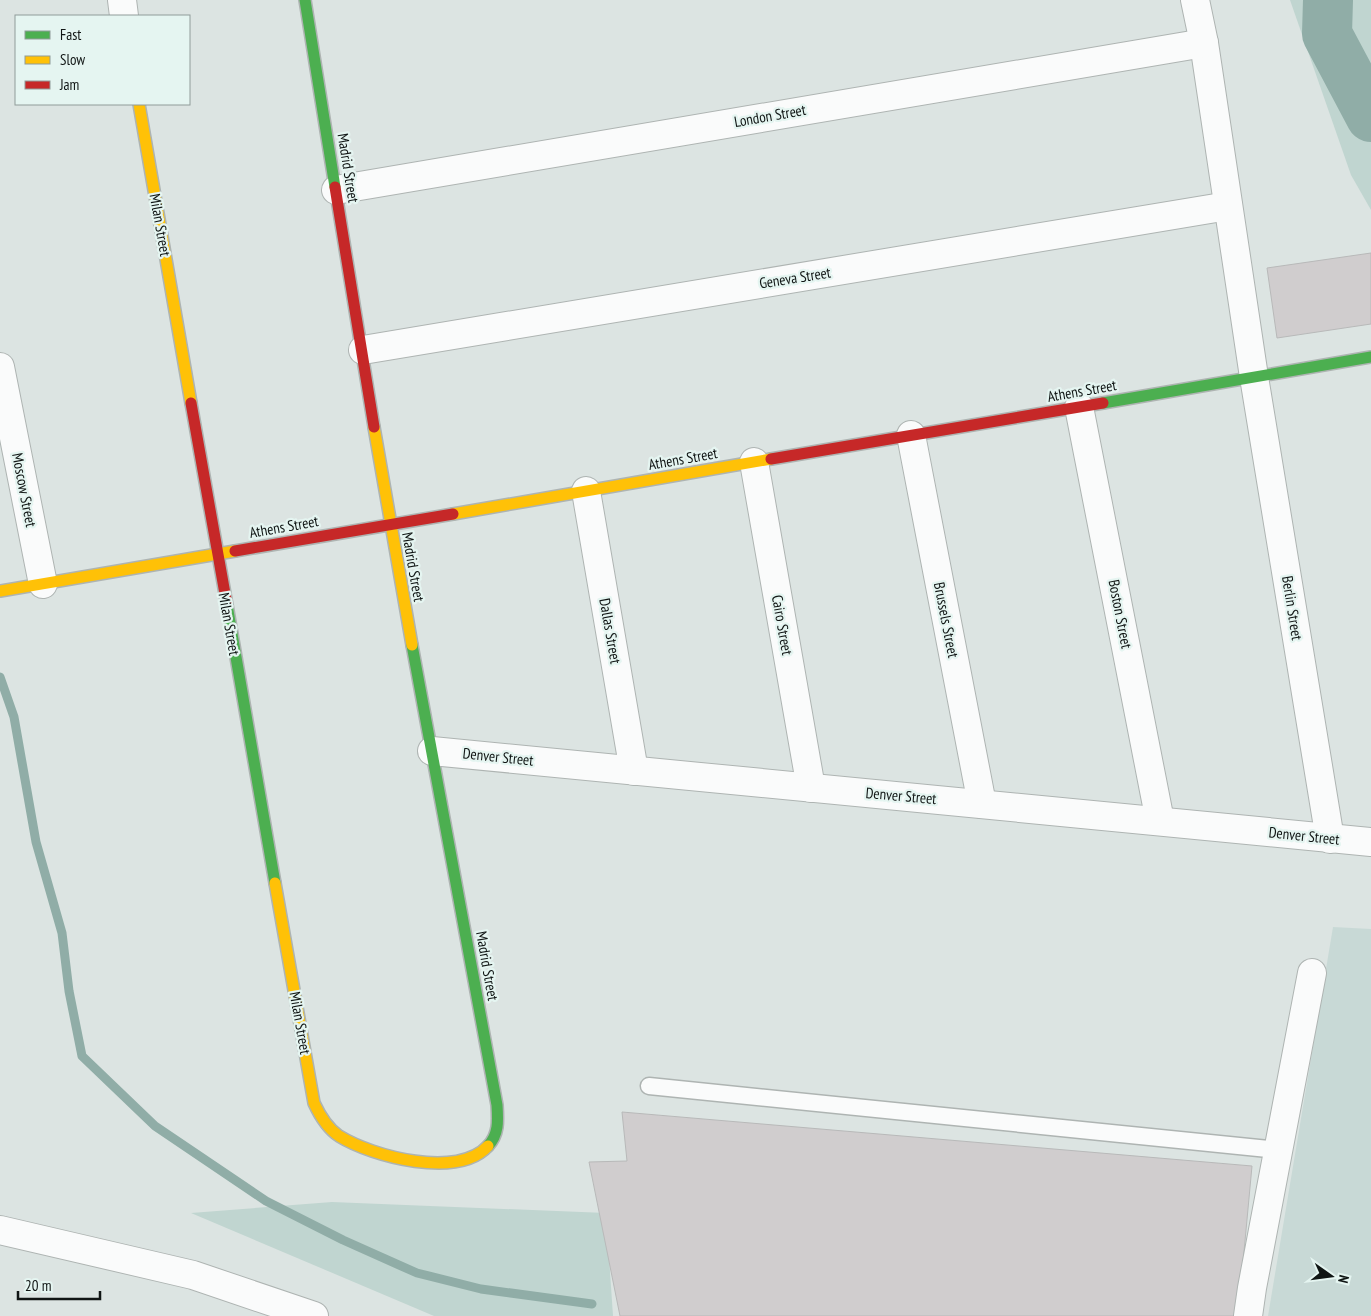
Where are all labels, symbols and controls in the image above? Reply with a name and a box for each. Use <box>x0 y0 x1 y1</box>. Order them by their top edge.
legend <box>15 15 190 105</box>
text: Fast <box>60 25 81 44</box>
text: Slow <box>60 50 85 69</box>
text: Jam <box>59 75 79 94</box>
street label: London Street <box>733 100 807 131</box>
street label: Madrid Street <box>334 132 363 204</box>
street label: Milan Street <box>146 192 175 258</box>
street label: Geneva Street <box>758 262 832 293</box>
street label: Athens Street <box>1046 375 1118 406</box>
street label: Athens Street <box>647 443 719 474</box>
street label: Moscow Street <box>8 451 41 529</box>
street label: Athens Street <box>248 511 320 542</box>
street label: Madrid Street <box>398 531 429 603</box>
street label: Berlin Street <box>1278 574 1307 641</box>
street label: Boston Street <box>1104 578 1136 650</box>
street label: Brussels Street <box>930 580 963 659</box>
street label: Milan Street <box>215 591 244 657</box>
street label: Cairo Street <box>768 593 797 656</box>
street label: Dallas Street <box>595 597 626 665</box>
street label: Denver Street <box>462 743 534 770</box>
street label: Denver Street <box>865 783 937 808</box>
street label: Denver Street <box>1268 822 1340 849</box>
street label: Madrid Street <box>472 930 503 1002</box>
street label: Milan Street <box>286 990 315 1056</box>
north arrow <box>1306 1251 1356 1301</box>
scale bar <box>18 1268 100 1300</box>
text: N <box>1334 1273 1353 1285</box>
text: 20 m <box>25 1276 51 1295</box>

